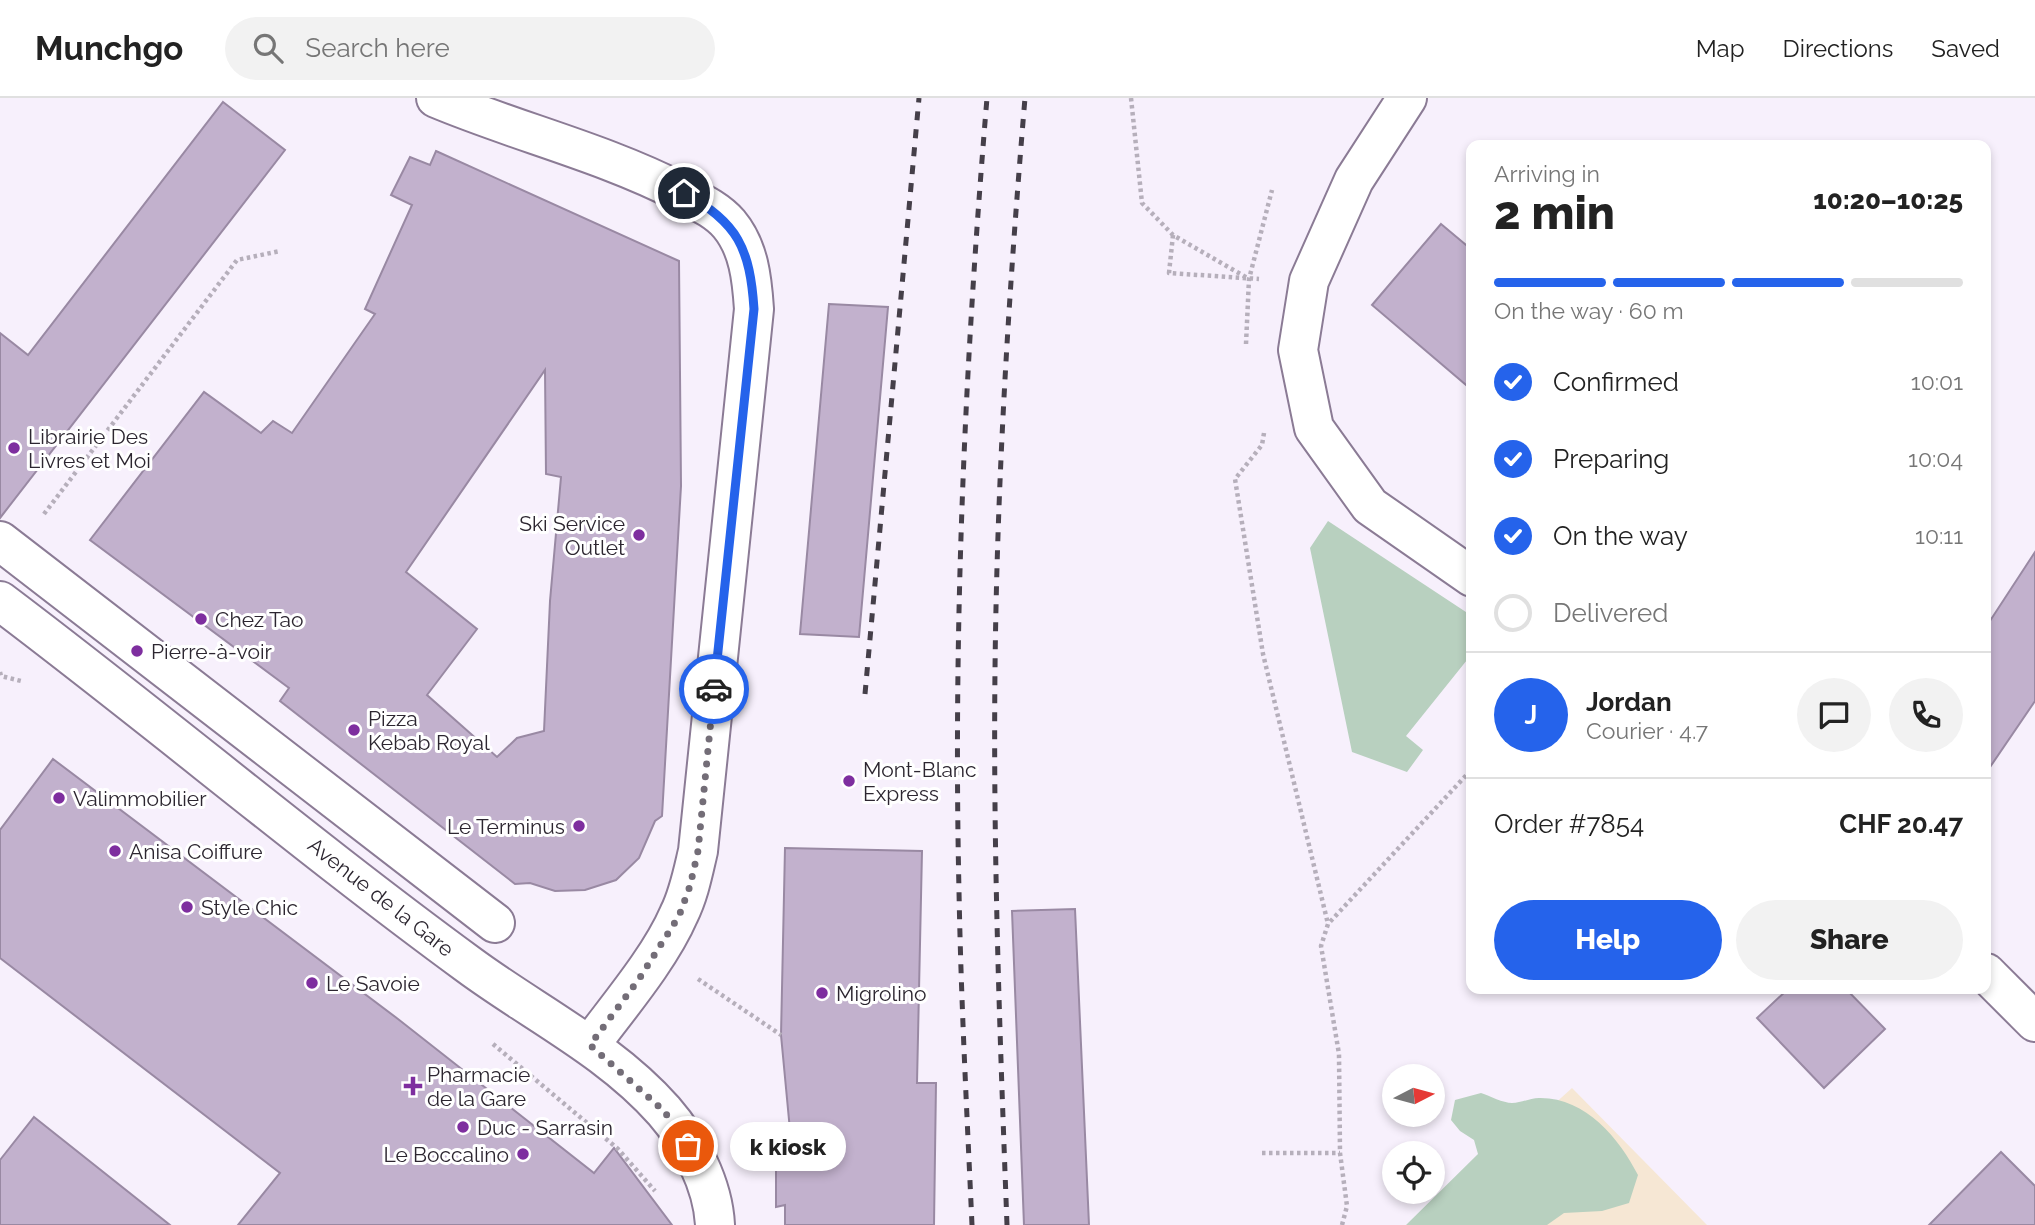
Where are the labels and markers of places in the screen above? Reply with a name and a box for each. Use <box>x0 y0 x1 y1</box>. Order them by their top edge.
pin <box>654 163 714 223</box>
place label: Librairie Des Livres et Moi <box>28 424 151 473</box>
marker: Librairie Des Livres et Moi <box>6 440 22 456</box>
place label: Ski Service Outlet <box>519 511 625 560</box>
marker: Ski Service Outlet <box>631 527 647 543</box>
place label: Chez Tao <box>215 607 303 632</box>
marker: Chez Tao <box>193 611 209 627</box>
place label: Pierre-à-voir <box>151 639 272 664</box>
marker: Pierre-à-voir <box>129 643 145 659</box>
place label: Pizza Kebab Royal <box>368 706 490 755</box>
marker: Pizza Kebab Royal <box>346 722 362 738</box>
place label: Mont-Blanc Express <box>863 757 977 806</box>
marker: Mont-Blanc Express <box>841 773 857 789</box>
place label: Valimmobilier <box>73 786 207 811</box>
marker: Valimmobilier <box>51 790 67 806</box>
place label: Le Terminus <box>447 814 565 839</box>
marker: Le Terminus <box>571 818 587 834</box>
place label: Anisa Coiffure <box>129 839 263 864</box>
marker: Anisa Coiffure <box>107 843 123 859</box>
place label: Style Chic <box>201 895 298 920</box>
marker: Style Chic <box>179 899 195 915</box>
place label: Le Savoie <box>326 971 420 996</box>
marker: Le Savoie <box>304 975 320 991</box>
place label: Migrolino <box>836 981 927 1006</box>
marker: Migrolino <box>814 985 830 1001</box>
place label: Pharmacie de la Gare <box>427 1062 530 1111</box>
marker: Pharmacie de la Gare <box>405 1078 421 1094</box>
place label: Duc - Sarrasin <box>477 1115 613 1140</box>
pin <box>658 1116 718 1176</box>
marker: Duc - Sarrasin <box>455 1119 471 1135</box>
callout: k kiosk <box>730 1122 846 1170</box>
place label: Le Boccalino <box>383 1142 509 1167</box>
marker: Le Boccalino <box>515 1146 531 1162</box>

